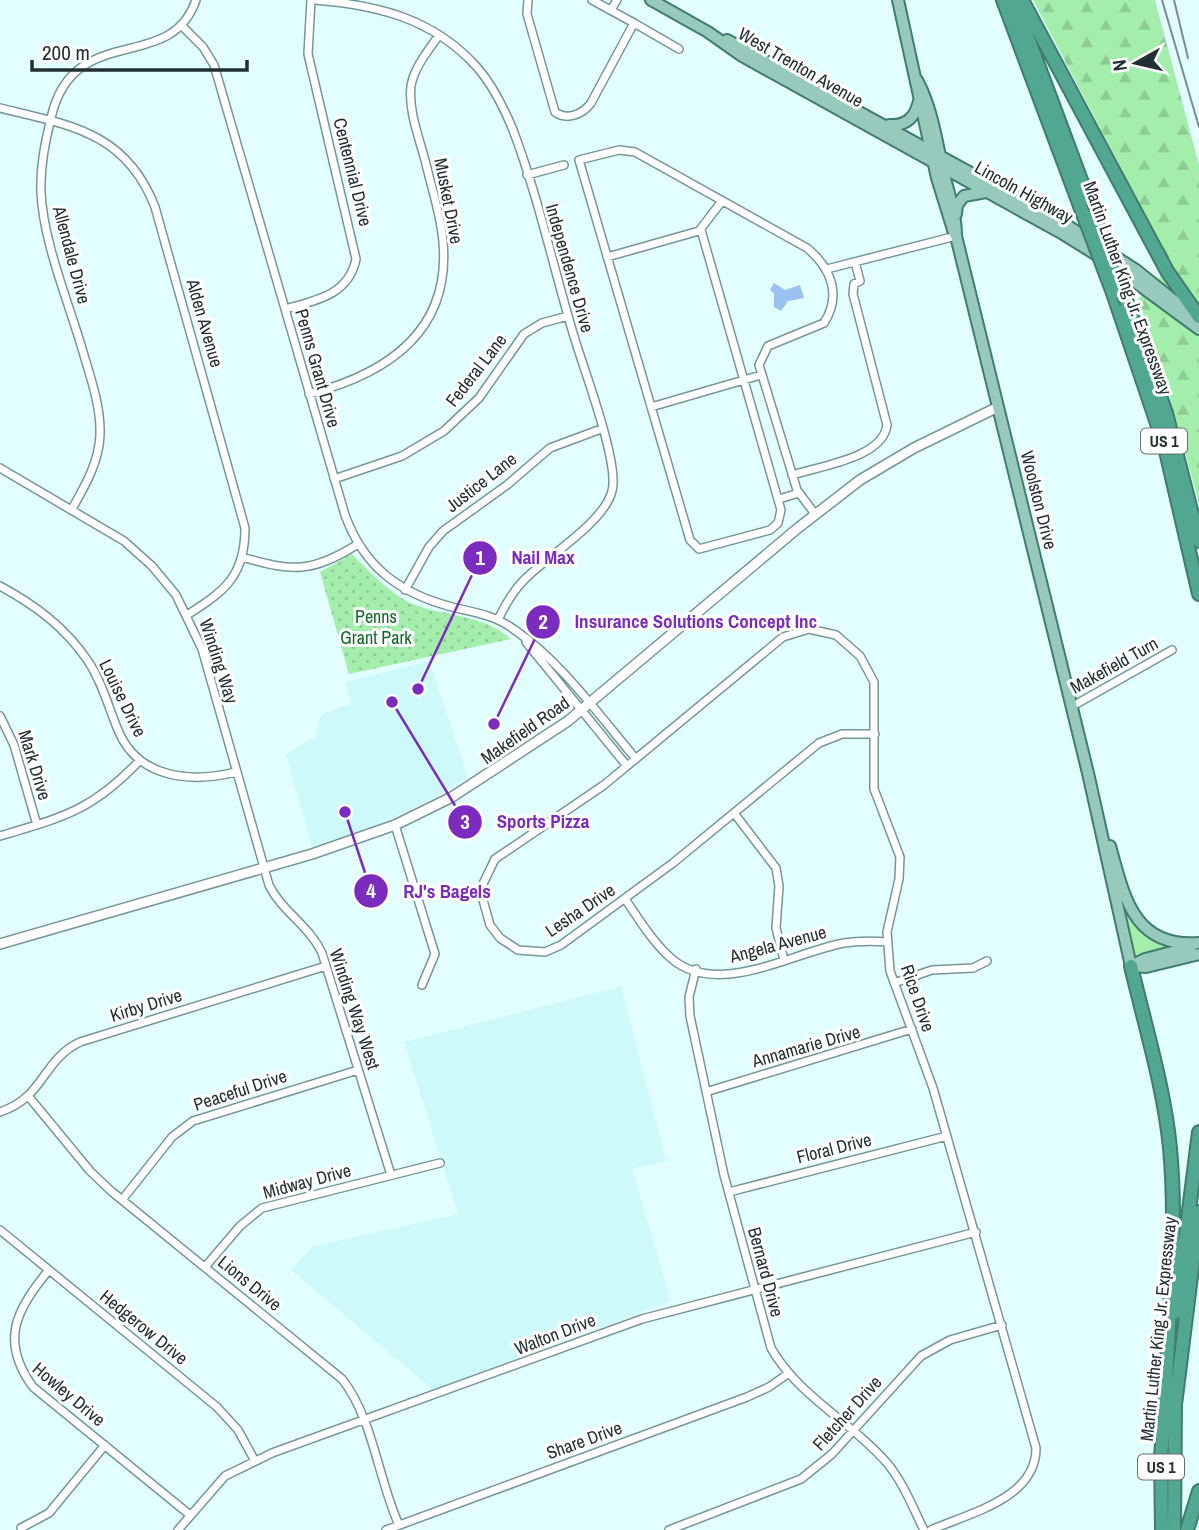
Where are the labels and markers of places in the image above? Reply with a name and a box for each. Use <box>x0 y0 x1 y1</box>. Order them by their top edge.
callout: Nail Max <box>462 538 589 578</box>
callout: Insurance Solutions Concept Inc <box>526 602 831 642</box>
callout: Sports Pizza <box>448 802 603 842</box>
callout: RJ's Bagels <box>354 871 505 911</box>

